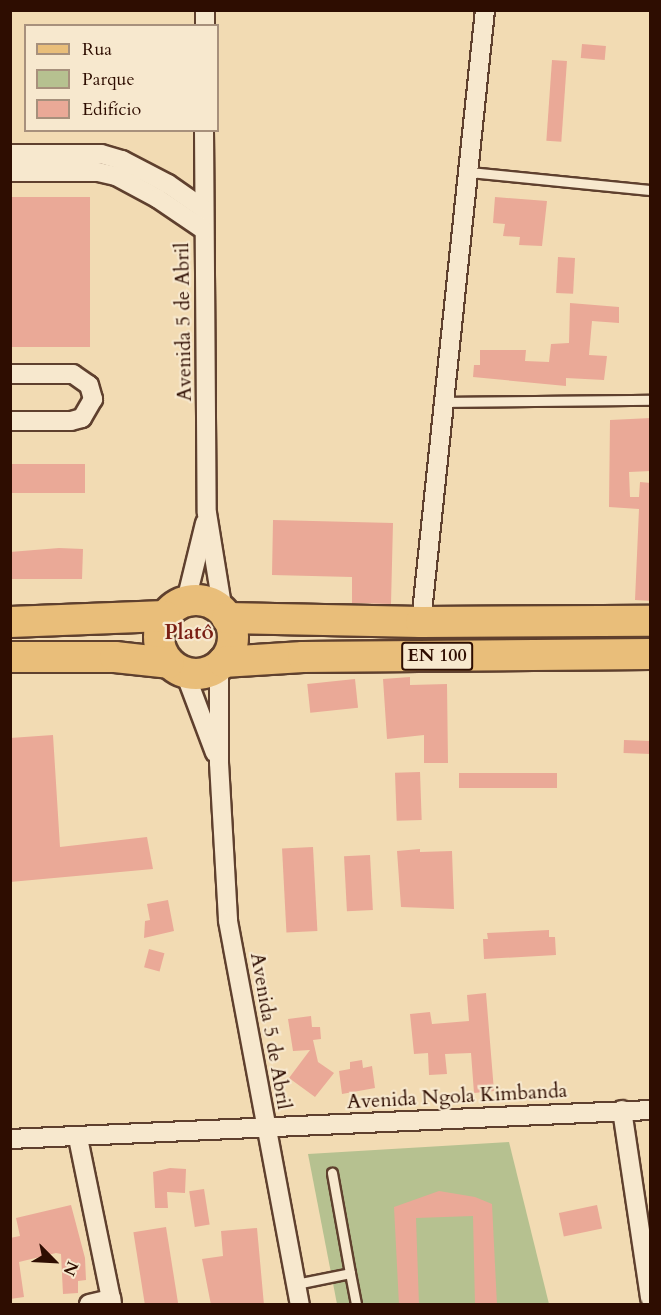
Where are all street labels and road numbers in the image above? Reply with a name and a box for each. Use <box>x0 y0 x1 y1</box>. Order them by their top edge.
street label: Avenida 5 de Abril <box>170 242 196 402</box>
road number: EN 100 <box>401 641 473 671</box>
street label: Avenida 5 de Abril <box>245 951 297 1111</box>
street label: Avenida Ngola Kimbanda <box>346 1078 568 1114</box>

